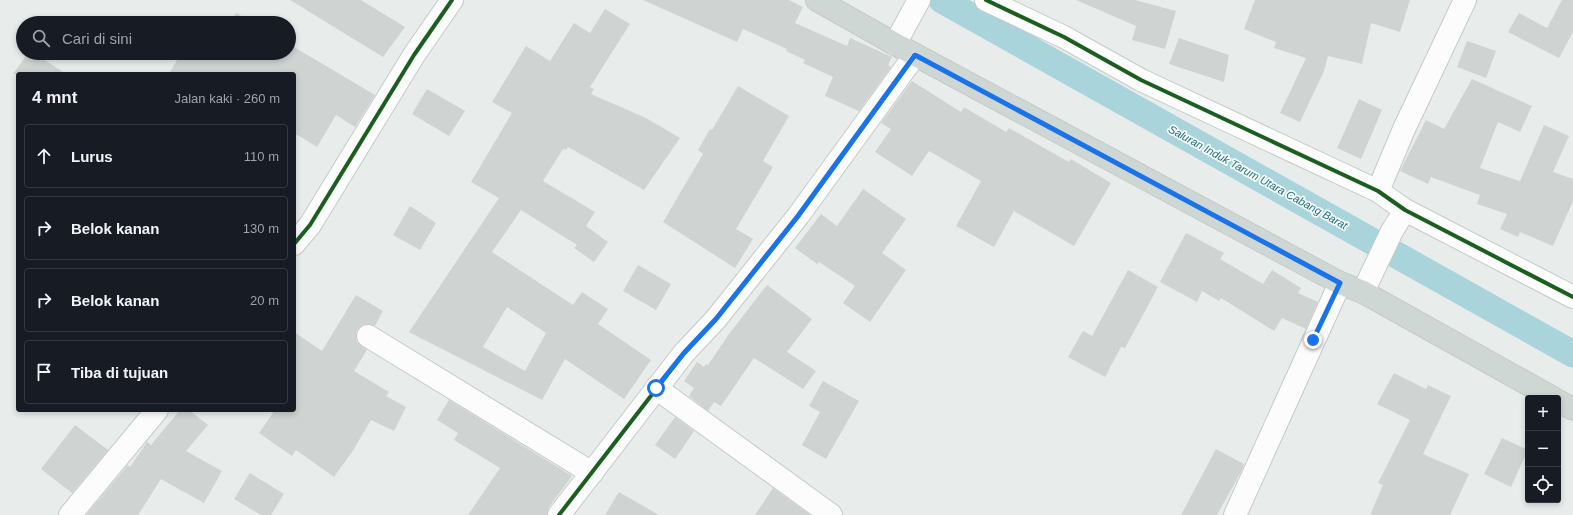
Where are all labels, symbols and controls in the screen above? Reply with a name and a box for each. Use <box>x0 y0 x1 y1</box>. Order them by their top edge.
search box <box>16 16 296 60</box>
icon: search <box>30 27 52 49</box>
text: Cari di sini <box>62 30 132 47</box>
text: 4 mnt <box>32 88 77 107</box>
text: Jalan kaki · 260 m <box>175 91 280 106</box>
water label: Saluran Induk Tarum Utara Cabang Barat <box>1166 123 1350 232</box>
icon: ahead <box>33 145 55 167</box>
text: Lurus <box>71 148 113 165</box>
text: 110 m <box>244 149 279 164</box>
icon: right <box>33 217 55 239</box>
text: Belok kanan <box>71 220 159 237</box>
text: 130 m <box>243 221 279 236</box>
icon: right <box>33 289 55 311</box>
text: Belok kanan <box>71 292 159 309</box>
text: 20 m <box>250 293 279 308</box>
route end <box>1304 331 1322 349</box>
icon: arrive <box>33 361 55 383</box>
text: Tiba di tujuan <box>71 364 168 381</box>
route start <box>647 379 665 397</box>
map controls <box>1525 395 1561 503</box>
button: + <box>1525 395 1561 431</box>
button: − <box>1525 431 1561 467</box>
button: locate <box>1525 467 1561 503</box>

